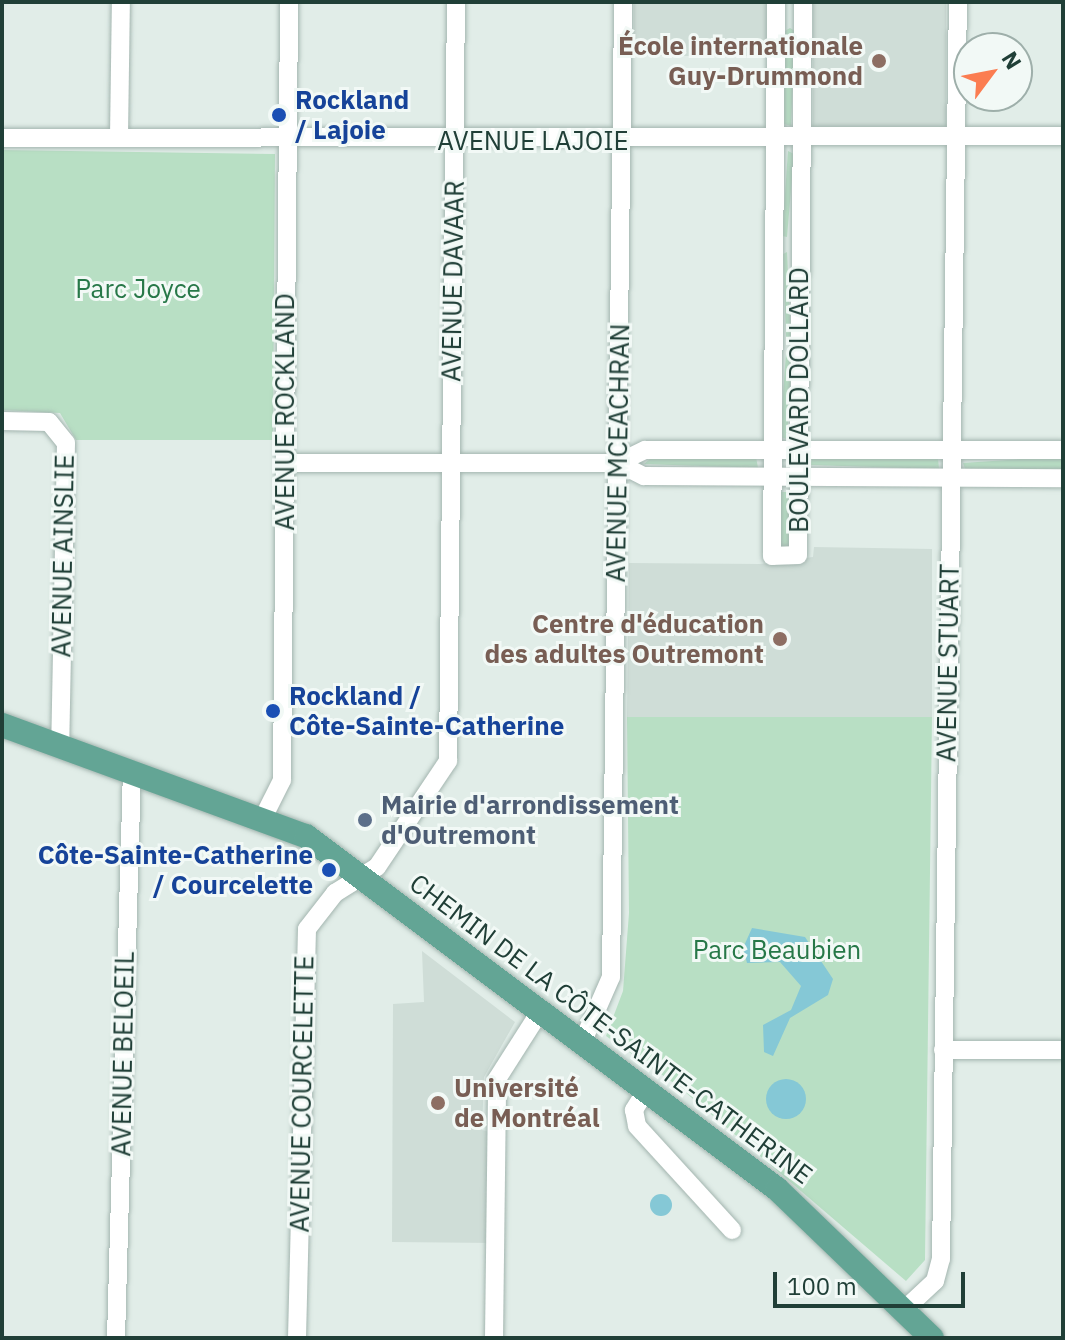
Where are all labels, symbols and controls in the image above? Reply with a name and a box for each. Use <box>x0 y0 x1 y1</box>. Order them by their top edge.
place label: École internationale Guy-Drummond <box>618 30 863 92</box>
north arrow <box>953 32 1033 112</box>
text: N <box>996 46 1029 75</box>
marker: École internationale Guy-Drummond <box>870 52 888 70</box>
place label: Rockland / Lajoie <box>295 84 409 146</box>
marker: Rockland / Lajoie <box>270 106 288 124</box>
street label: AVENUE LAJOIE <box>437 125 629 157</box>
street label: AVENUE DAVAAR <box>436 180 470 382</box>
street label: BOULEVARD DOLLARD <box>783 267 815 533</box>
park label: Parc Joyce <box>75 273 201 305</box>
street label: AVENUE ROCKLAND <box>269 293 301 531</box>
street label: AVENUE MCEACHRAN <box>600 323 636 583</box>
street label: AVENUE AINSLIE <box>46 454 80 658</box>
street label: AVENUE STUART <box>931 564 965 762</box>
place label: Centre d'éducation des adultes Outremont <box>484 608 764 670</box>
marker: Centre d'éducation des adultes Outremont <box>771 630 789 648</box>
place label: Rockland / Côte-Sainte-Catherine <box>289 680 564 742</box>
marker: Rockland / Côte-Sainte-Catherine <box>264 702 282 720</box>
place label: Mairie d'arrondissement d'Outremont <box>381 789 679 850</box>
marker: Mairie d'arrondissement d'Outremont <box>356 811 374 829</box>
place label: Côte-Sainte-Catherine / Courcelette <box>38 839 313 900</box>
marker: Côte-Sainte-Catherine / Courcelette <box>320 861 338 879</box>
street label: CHEMIN DE LA CÔTE-SAINTE-CATHERINE <box>404 867 818 1191</box>
park label: Parc Beaubien <box>693 934 861 966</box>
street label: AVENUE BELOEIL <box>106 951 140 1157</box>
street label: AVENUE COURCELETTE <box>284 955 320 1233</box>
place label: Université de Montréal <box>454 1072 600 1134</box>
marker: Université de Montréal <box>429 1094 447 1112</box>
scale bar <box>777 1256 969 1306</box>
text: 100 m <box>787 1270 857 1302</box>

